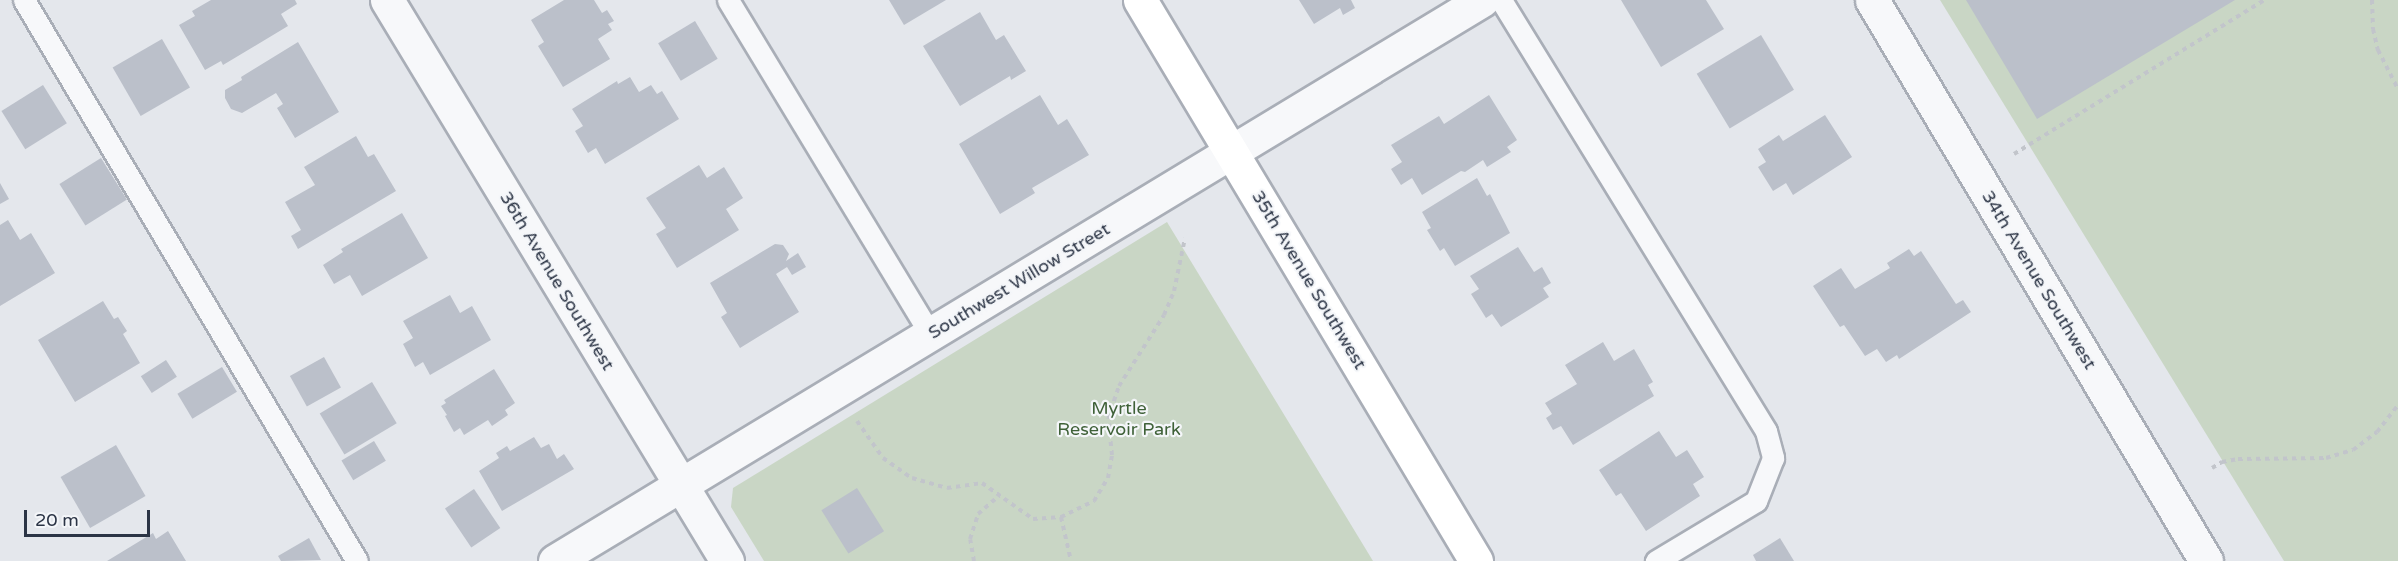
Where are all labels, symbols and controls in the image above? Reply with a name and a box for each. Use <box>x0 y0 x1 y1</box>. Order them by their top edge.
street label: 35th Avenue Southwest <box>1247 187 1371 373</box>
street label: 34th Avenue Southwest <box>1977 187 2101 373</box>
street label: 36th Avenue Southwest <box>495 188 619 374</box>
street label: Southwest Willow Street <box>924 218 1114 344</box>
park label: Myrtle Reservoir Park <box>1057 398 1181 440</box>
scale bar <box>27 498 153 536</box>
text: 20 m <box>35 509 79 531</box>

